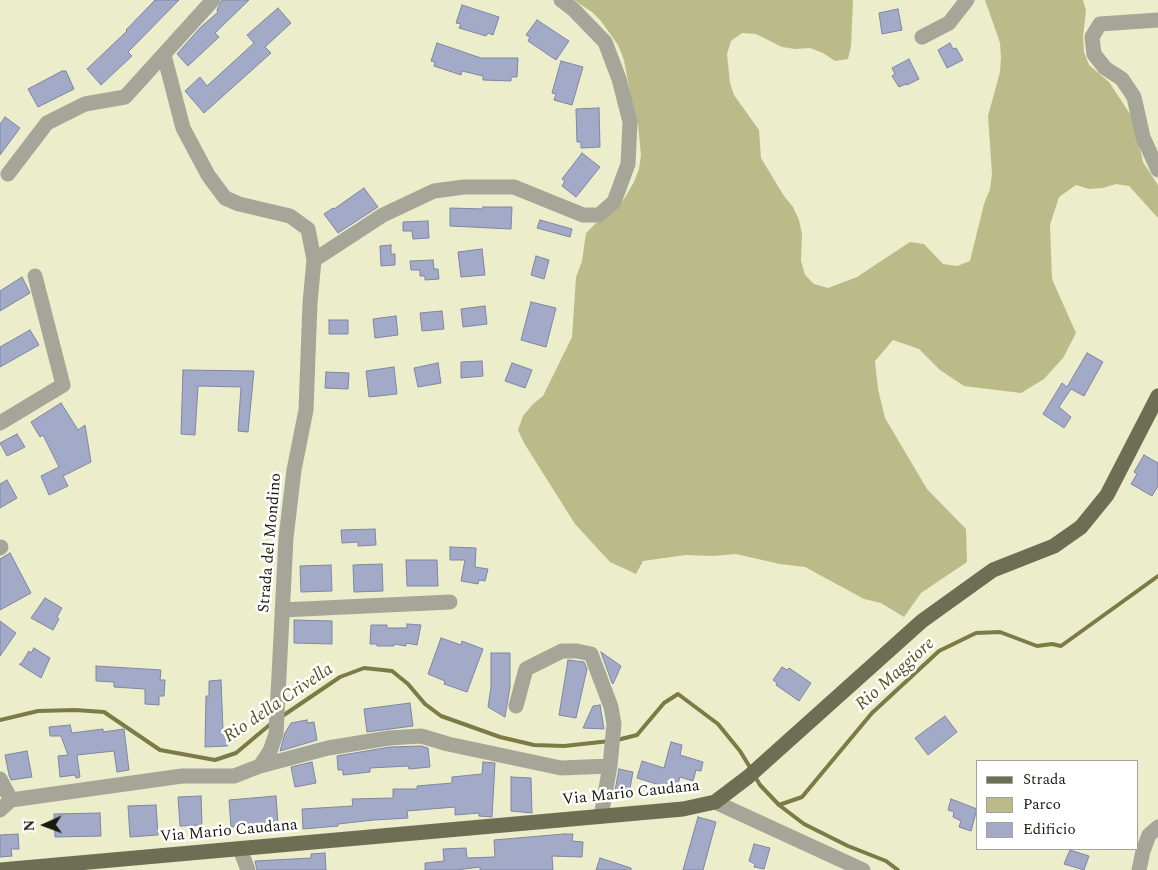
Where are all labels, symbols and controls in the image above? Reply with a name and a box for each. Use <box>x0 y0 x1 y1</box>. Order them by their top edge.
street label: Strada del Mondino <box>255 472 287 614</box>
water label: Rio Maggiore <box>852 634 940 716</box>
water label: Rio della Crivella <box>220 659 338 749</box>
legend <box>976 760 1138 850</box>
text: Strada <box>1023 768 1066 791</box>
street label: Via Mario Caudana <box>561 777 701 811</box>
text: Parco <box>1023 793 1061 816</box>
north arrow <box>20 800 70 850</box>
street label: Via Mario Caudana <box>159 816 299 848</box>
text: Edificio <box>1023 818 1076 841</box>
text: N <box>19 819 40 832</box>

